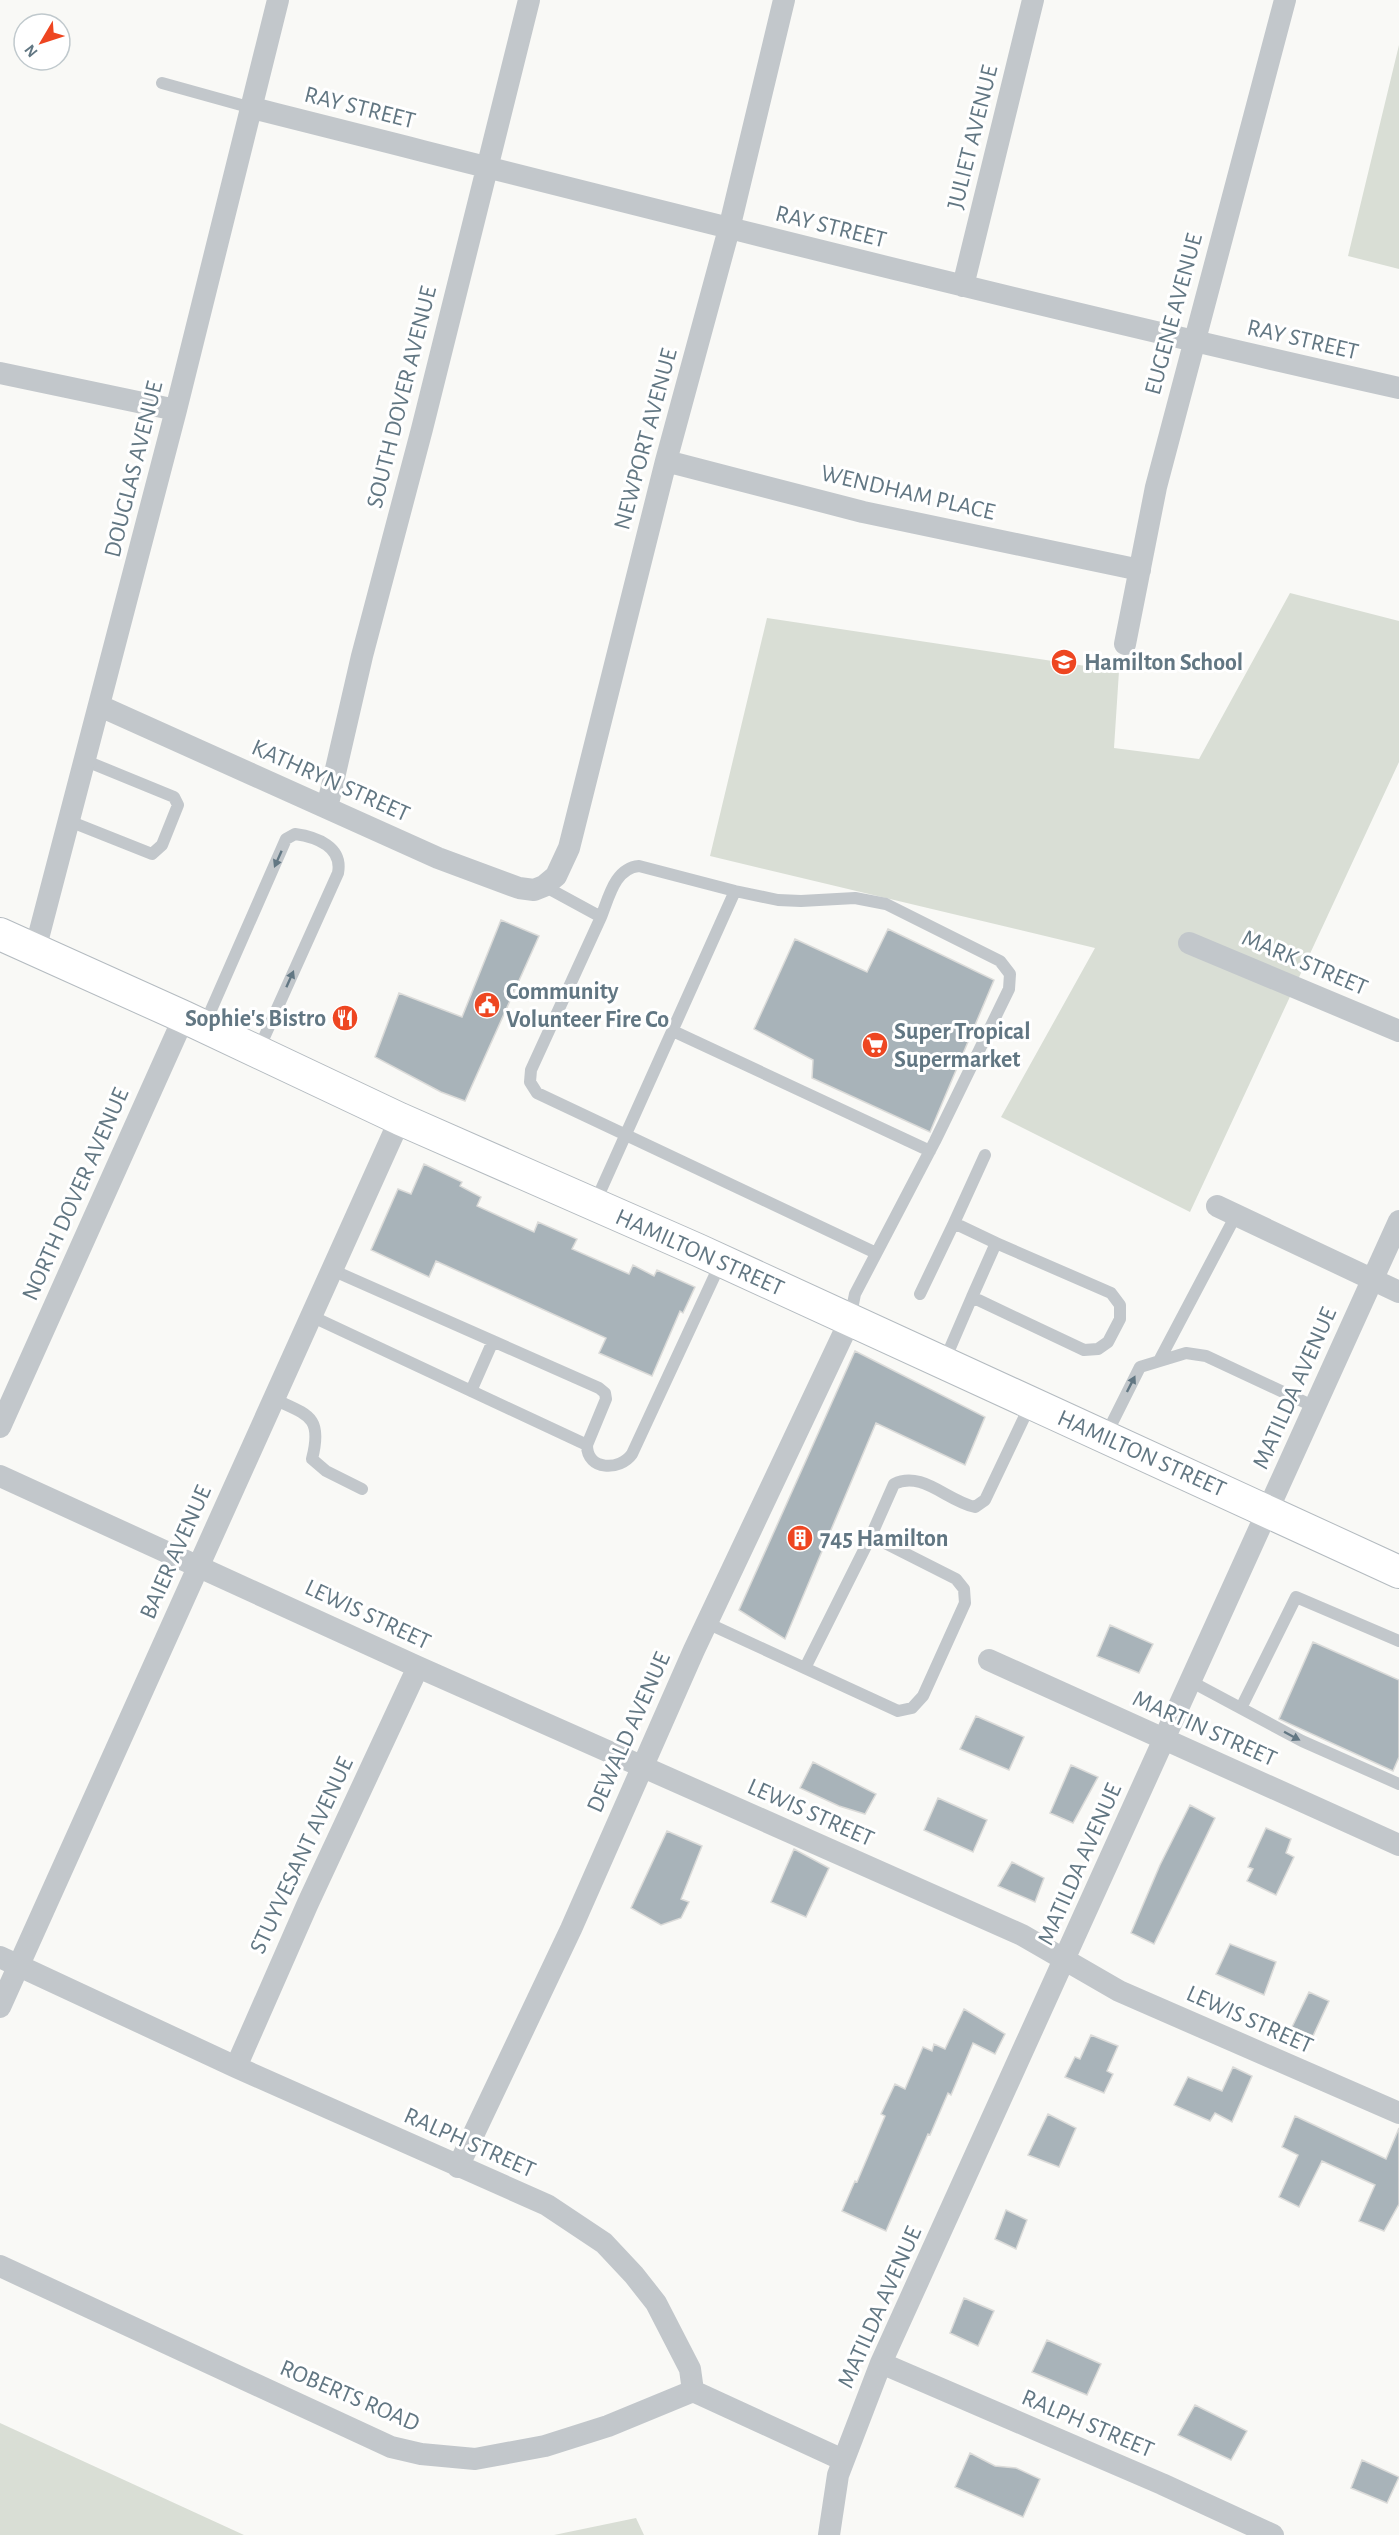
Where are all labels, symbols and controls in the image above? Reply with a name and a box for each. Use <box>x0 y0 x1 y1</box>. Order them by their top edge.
north arrow <box>12 12 72 72</box>
text: N <box>21 41 41 60</box>
street label: JULIET AVENUE <box>943 62 1003 212</box>
street label: RAY STREET <box>302 83 418 133</box>
street label: RAY STREET <box>773 202 889 252</box>
street label: EUGENE AVENUE <box>1141 231 1207 397</box>
street label: SOUTH DOVER AVENUE <box>363 283 441 511</box>
street label: RAY STREET <box>1245 316 1361 364</box>
street label: NEWPORT AVENUE <box>610 346 682 533</box>
street label: DOUGLAS AVENUE <box>100 378 168 560</box>
street label: WENDHAM PLACE <box>818 461 998 525</box>
school or university icon: Hamilton School <box>1049 647 1079 677</box>
place label: Hamilton School <box>1084 651 1243 675</box>
street label: KATHRYN STREET <box>248 735 414 827</box>
one-way arrow <box>273 850 283 868</box>
street label: MARK STREET <box>1238 926 1371 1000</box>
one-way arrow <box>285 970 295 988</box>
place label: Community Volunteer Fire Co <box>506 980 669 1032</box>
public building icon: Community Volunteer Fire Co <box>472 990 502 1020</box>
restaurant icon: Sophie's Bistro <box>330 1003 360 1033</box>
place label: Sophie's Bistro <box>185 1007 326 1031</box>
place label: Super Tropical Supermarket <box>894 1020 1031 1072</box>
supermarket icon: Super Tropical Supermarket <box>860 1030 890 1060</box>
street label: NORTH DOVER AVENUE <box>18 1084 134 1304</box>
street label: HAMILTON STREET <box>612 1205 788 1301</box>
street label: MATILDA AVENUE <box>1249 1304 1341 1473</box>
one-way arrow <box>1126 1375 1136 1392</box>
street label: HAMILTON STREET <box>1054 1406 1230 1502</box>
street label: BAIER AVENUE <box>136 1482 216 1623</box>
building icon: 745 Hamilton <box>785 1523 815 1553</box>
place label: 745 Hamilton <box>820 1527 948 1551</box>
street label: LEWIS STREET <box>301 1575 434 1655</box>
street label: DEWALD AVENUE <box>583 1648 675 1816</box>
street label: MARTIN STREET <box>1129 1686 1280 1771</box>
one-way arrow <box>1284 1731 1301 1741</box>
street label: STUYVESANT AVENUE <box>246 1753 358 1957</box>
street label: LEWIS STREET <box>744 1774 878 1852</box>
street label: MATILDA AVENUE <box>1034 1780 1126 1949</box>
street label: LEWIS STREET <box>1183 1981 1317 2059</box>
street label: RALPH STREET <box>400 2103 539 2183</box>
street label: MATILDA AVENUE <box>834 2223 926 2392</box>
street label: ROBERTS ROAD <box>276 2356 423 2436</box>
street label: RALPH STREET <box>1018 2385 1157 2463</box>

